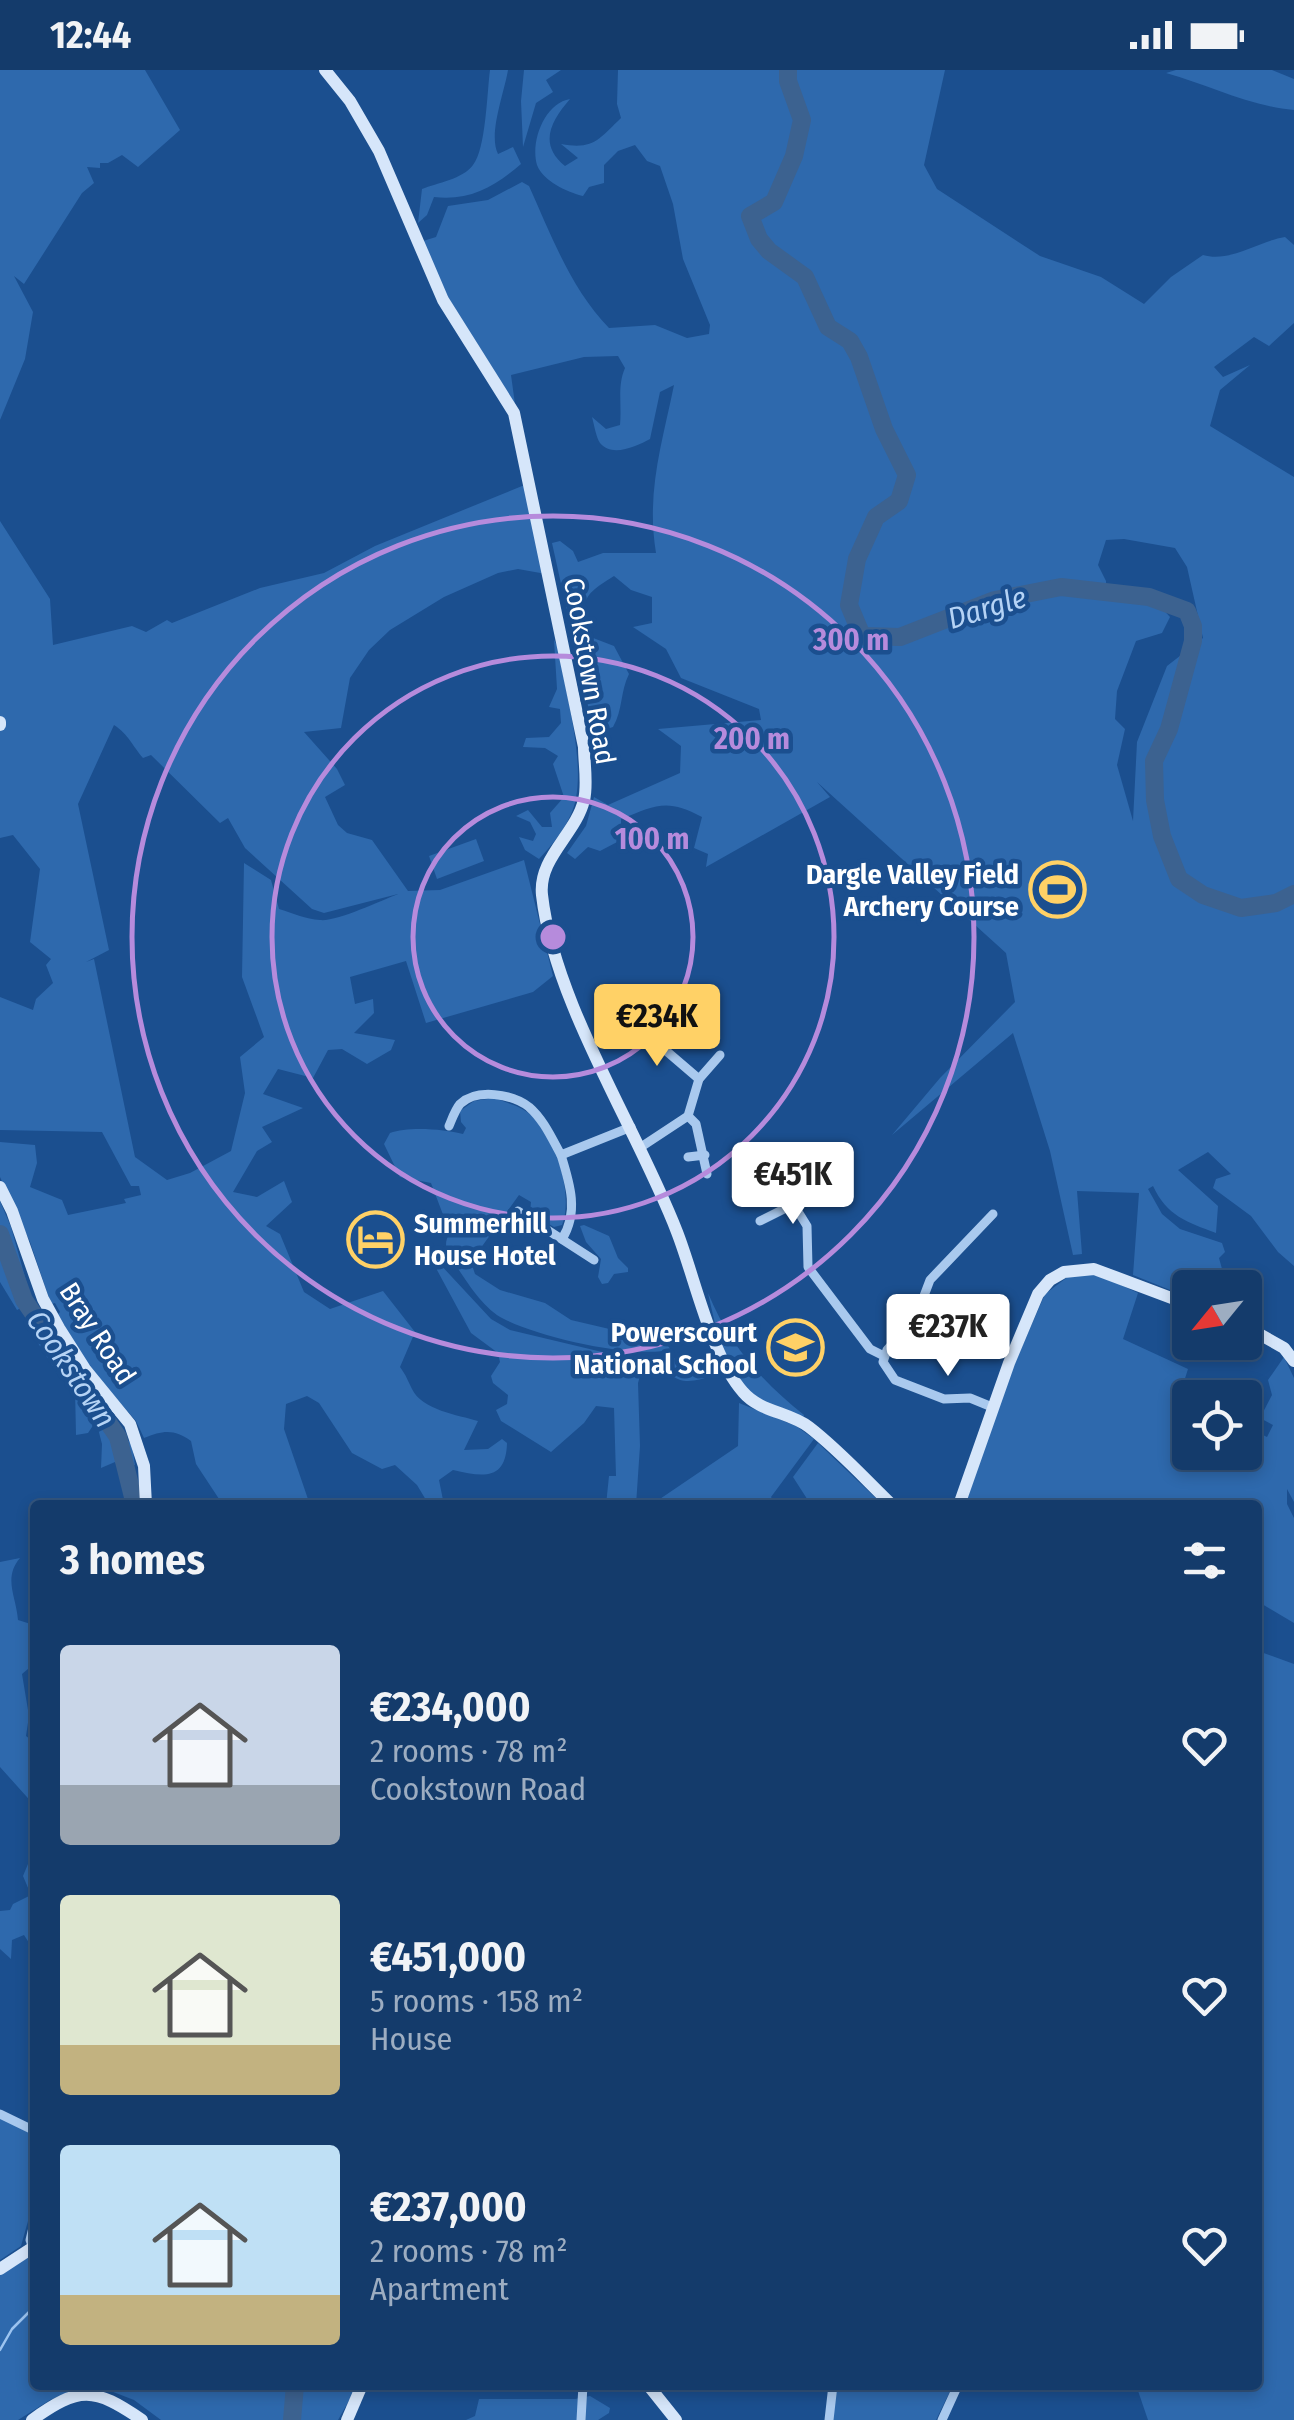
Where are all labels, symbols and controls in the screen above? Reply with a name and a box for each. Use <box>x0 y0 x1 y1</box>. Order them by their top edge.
text: 12:44 <box>50 12 131 58</box>
street label: Cookstown Road <box>557 575 622 767</box>
water label: Dargle <box>943 579 1031 637</box>
text: 300 m <box>812 622 889 658</box>
text: 200 m <box>713 721 790 757</box>
text: 100 m <box>615 821 689 857</box>
place label: Dargle Valley Field Archery Course <box>806 858 1019 923</box>
sports icon: Dargle Valley Field Archery Course <box>1028 860 1088 920</box>
centre of rings <box>535 919 571 955</box>
pin: €234K <box>587 984 727 1069</box>
text: €234K <box>616 997 698 1035</box>
pin: €451K <box>723 1142 863 1227</box>
text: €451K <box>754 1155 832 1193</box>
place label: Summerhill House Hotel <box>414 1207 556 1272</box>
hotel icon: Summerhill House Hotel <box>345 1209 405 1269</box>
north arrow <box>1172 1270 1262 1360</box>
map controls <box>1172 1270 1262 1470</box>
street label: Bray Road <box>53 1276 143 1390</box>
pin: €237K <box>878 1294 1018 1379</box>
water label: Cookstown <box>19 1304 123 1434</box>
text: €237K <box>909 1307 987 1345</box>
place label: Powerscourt National School <box>574 1316 758 1381</box>
school or university icon: Powerscourt National School <box>766 1318 826 1378</box>
button: locate <box>1172 1380 1262 1470</box>
icon: filters <box>1177 1533 1232 1588</box>
text: 3 homes <box>60 1535 205 1585</box>
text: €234,000 <box>370 1682 531 1732</box>
icon: home <box>140 1685 260 1805</box>
icon: heart <box>1177 1718 1232 1773</box>
text: 2 rooms · 78 m² <box>370 1732 568 1770</box>
text: Cookstown Road <box>370 1770 586 1808</box>
text: €451,000 <box>370 1932 526 1982</box>
icon: home <box>140 1935 260 2055</box>
icon: heart <box>1177 1968 1232 2023</box>
text: 5 rooms · 158 m² <box>370 1982 583 2020</box>
text: House <box>370 2020 452 2058</box>
text: €237,000 <box>370 2182 527 2232</box>
icon: home <box>140 2185 260 2305</box>
icon: heart <box>1177 2218 1232 2273</box>
text: 2 rooms · 78 m² <box>370 2232 568 2270</box>
text: Apartment <box>370 2270 509 2308</box>

